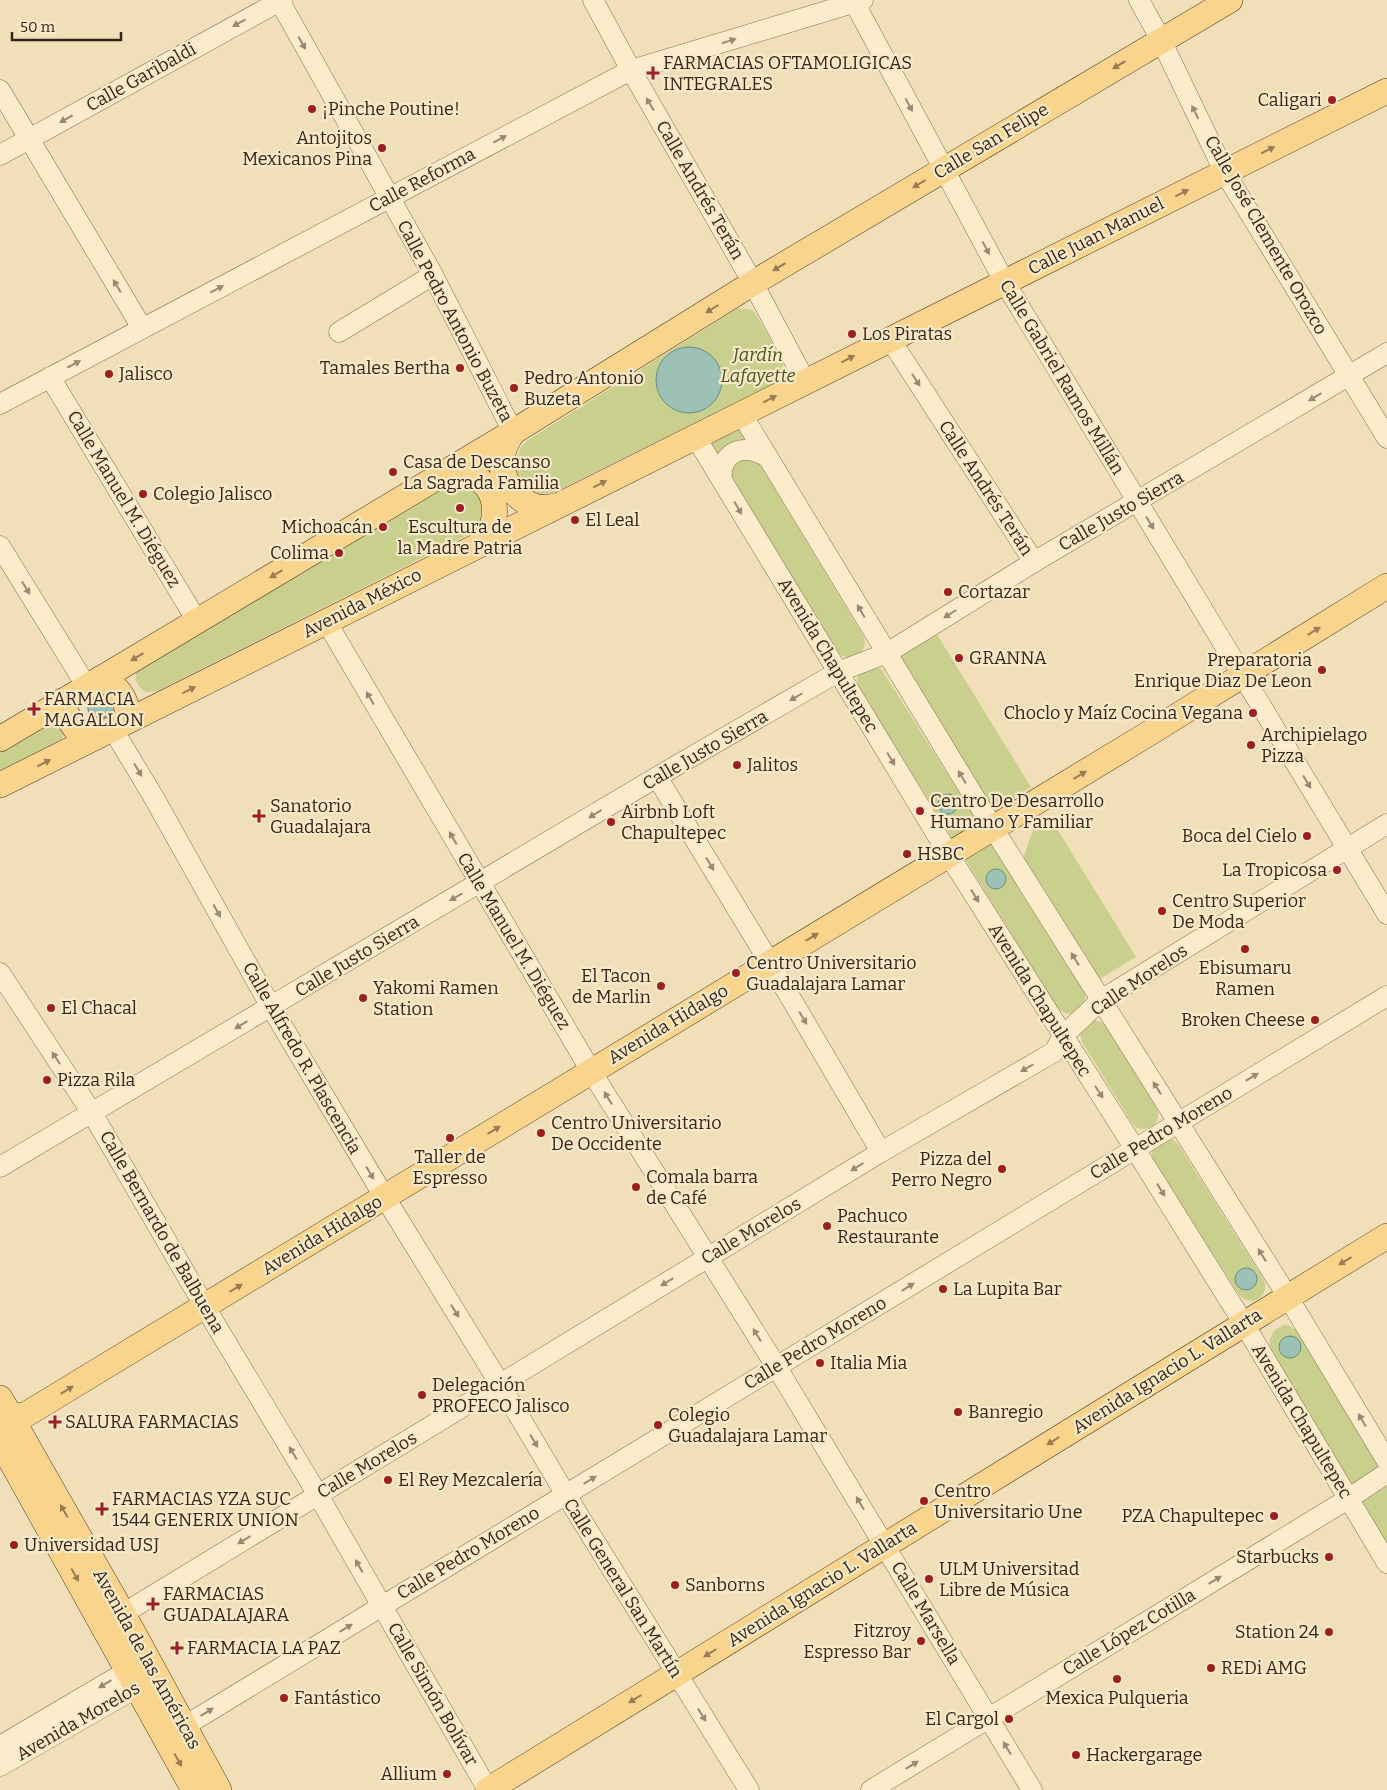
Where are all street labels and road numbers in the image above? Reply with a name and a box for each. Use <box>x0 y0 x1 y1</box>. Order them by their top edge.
street label: Calle Garibaldi <box>82 38 200 116</box>
street label: Calle San Felipe <box>929 98 1053 184</box>
street label: Calle Andrés Terán <box>651 116 749 264</box>
street label: Calle José Clemente Orozco <box>1200 132 1332 338</box>
street label: Calle Reforma <box>365 143 479 217</box>
street label: Calle Juan Manuel <box>1024 192 1168 280</box>
street label: Calle Pedro Antonio Buzeta <box>392 216 518 426</box>
street label: Calle Gabriel Ramos Millán <box>995 275 1129 479</box>
street label: Calle Manuel M. Diéguez <box>62 406 186 592</box>
street label: Calle Andrés Terán <box>934 416 1038 560</box>
street label: Calle Justo Sierra <box>1054 466 1188 556</box>
street label: Avenida México <box>299 564 425 642</box>
street label: Avenida Chapultepec <box>773 574 883 736</box>
street label: Calle Justo Sierra <box>638 705 772 795</box>
street label: Calle Manuel M. Diéguez <box>452 848 576 1034</box>
street label: Calle Justo Sierra <box>291 910 423 1002</box>
street label: Avenida Chapultepec <box>984 919 1096 1081</box>
street label: Calle Morelos <box>1086 939 1192 1021</box>
street label: Calle Alfredo R. Plascencia <box>238 958 366 1158</box>
street label: Avenida Hidalgo <box>604 979 732 1069</box>
street label: Calle Pedro Moreno <box>1086 1082 1236 1184</box>
street label: Calle Bernardo de Balbuena <box>95 1127 229 1337</box>
street label: Avenida Hidalgo <box>258 1190 386 1280</box>
street label: Calle Morelos <box>697 1193 805 1269</box>
street label: Calle Pedro Moreno <box>740 1292 890 1394</box>
street label: Avenida Ignacio L. Vallarta <box>1068 1304 1266 1438</box>
street label: Avenida Chapultepec <box>1247 1340 1357 1502</box>
street label: Calle Morelos <box>313 1427 421 1503</box>
street label: Calle General San Martín <box>559 1494 688 1682</box>
street label: Calle Pedro Moreno <box>393 1502 543 1604</box>
street label: Avenida Ignacio L. Vallarta <box>723 1517 921 1651</box>
street label: Calle Marsella <box>887 1557 966 1669</box>
street label: Avenida de las Américas <box>88 1565 206 1753</box>
street label: Calle López Cotilla <box>1059 1584 1200 1680</box>
street label: Calle Simón Bolívar <box>383 1618 483 1770</box>
street label: Avenida Morelos <box>12 1677 144 1765</box>

